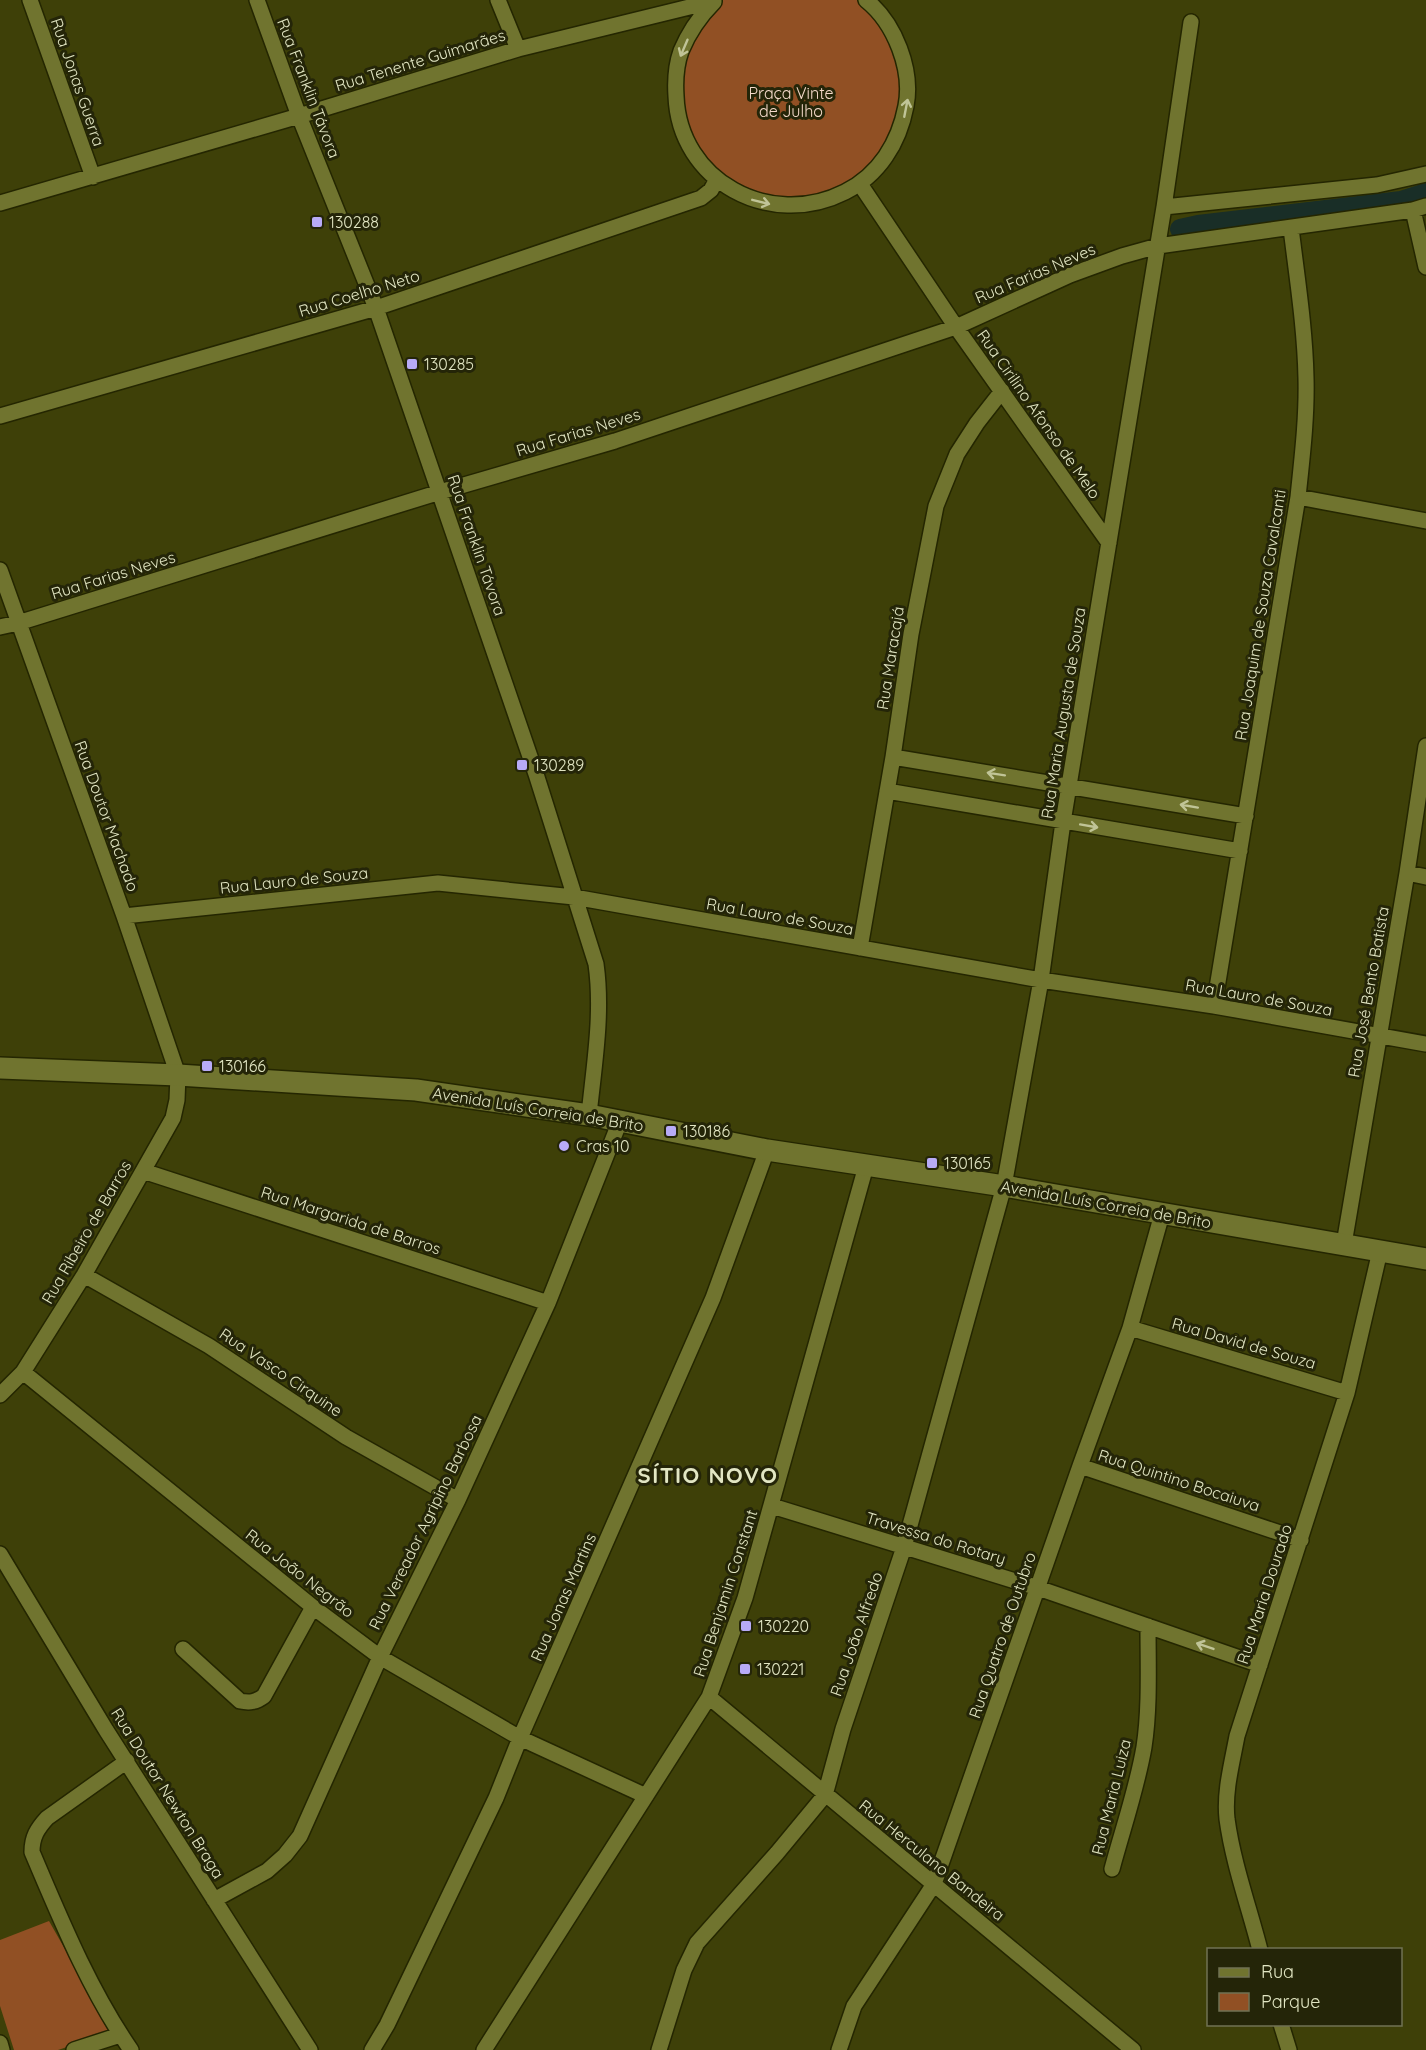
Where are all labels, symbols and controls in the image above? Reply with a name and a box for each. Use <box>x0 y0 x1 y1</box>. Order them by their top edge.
street label: Rua Jonas Guerra <box>47 15 109 149</box>
street label: Rua Franklin Távora <box>273 15 345 161</box>
street label: Rua Tenente Guimarães <box>332 25 508 95</box>
one-way arrow <box>678 38 689 56</box>
park label: Praça Vinte de Julho <box>748 83 834 121</box>
one-way arrow <box>901 99 912 118</box>
one-way arrow <box>751 196 770 208</box>
place label: 130288 <box>329 212 379 232</box>
marker: 130288 <box>310 215 324 229</box>
street label: Rua Farias Neves <box>972 239 1098 307</box>
street label: Rua Coelho Neto <box>296 265 422 321</box>
street label: Rua Cirilino Afonso de Melo <box>973 325 1105 503</box>
place label: 130285 <box>424 354 474 374</box>
marker: 130285 <box>405 357 419 371</box>
street label: Rua Farias Neves <box>513 404 643 460</box>
street label: Rua Franklin Távora <box>443 472 511 618</box>
street label: Rua Joaquim de Souza Cavalcanti <box>1230 488 1290 742</box>
street label: Rua Farias Neves <box>48 547 178 603</box>
street label: Rua Maracajá <box>872 605 908 711</box>
street label: Rua Maria Augusta de Souza <box>1036 606 1090 820</box>
street label: Rua Doutor Machado <box>70 738 144 894</box>
place label: 130289 <box>534 755 584 775</box>
marker: 130289 <box>515 758 529 772</box>
one-way arrow <box>987 768 1007 779</box>
one-way arrow <box>1179 800 1199 811</box>
one-way arrow <box>1079 821 1099 832</box>
street label: Rua Lauro de Souza <box>219 862 369 898</box>
street label: Rua Lauro de Souza <box>705 893 855 939</box>
street label: Rua José Bento Batista <box>1343 905 1393 1079</box>
street label: Rua Lauro de Souza <box>1184 974 1334 1020</box>
place label: 130166 <box>219 1056 266 1076</box>
marker: 130166 <box>200 1059 214 1073</box>
street label: Avenida Luís Correia de Brito <box>431 1082 645 1136</box>
place label: 130186 <box>683 1121 730 1141</box>
marker: 130186 <box>664 1124 678 1138</box>
place label: Cras 10 <box>576 1136 629 1156</box>
marker: Cras 10 <box>557 1139 571 1153</box>
place label: 130165 <box>944 1153 991 1173</box>
marker: 130165 <box>925 1156 939 1170</box>
street label: Rua Ribeiro de Barros <box>37 1157 135 1307</box>
street label: Avenida Luís Correia de Brito <box>999 1176 1213 1232</box>
street label: Rua Margarida de Barros <box>259 1181 443 1259</box>
street label: Rua David de Souza <box>1170 1313 1318 1373</box>
street label: Rua Vasco Cirquine <box>216 1323 346 1421</box>
street label: Rua Vereador Agripino Barbosa <box>364 1411 486 1633</box>
street label: Rua Quintino Bocaiuva <box>1096 1444 1262 1516</box>
district label: SÍTIO NOVO <box>638 1461 778 1489</box>
street label: Rua Benjamin Constant <box>688 1507 762 1679</box>
street label: Travessa do Rotary <box>864 1507 1008 1569</box>
street label: Rua Maria Dourado <box>1232 1522 1296 1666</box>
street label: Rua João Negrão <box>242 1524 358 1622</box>
street label: Rua Jonas Martins <box>526 1530 600 1664</box>
street label: Rua Quatro de Outubro <box>964 1549 1040 1721</box>
street label: Rua João Alfredo <box>825 1569 887 1699</box>
place label: 130220 <box>758 1616 809 1636</box>
marker: 130220 <box>739 1619 753 1633</box>
one-way arrow <box>1196 1639 1215 1650</box>
place label: 130221 <box>757 1659 804 1679</box>
marker: 130221 <box>738 1662 752 1676</box>
street label: Rua Doutor Newton Braga <box>107 1704 229 1882</box>
street label: Rua Maria Luiza <box>1087 1737 1135 1857</box>
street label: Rua Herculano Bandeira <box>855 1795 1009 1925</box>
legend <box>1207 1948 1402 2026</box>
text: Rua <box>1261 1960 1294 1983</box>
text: Parque <box>1261 1990 1320 2013</box>

